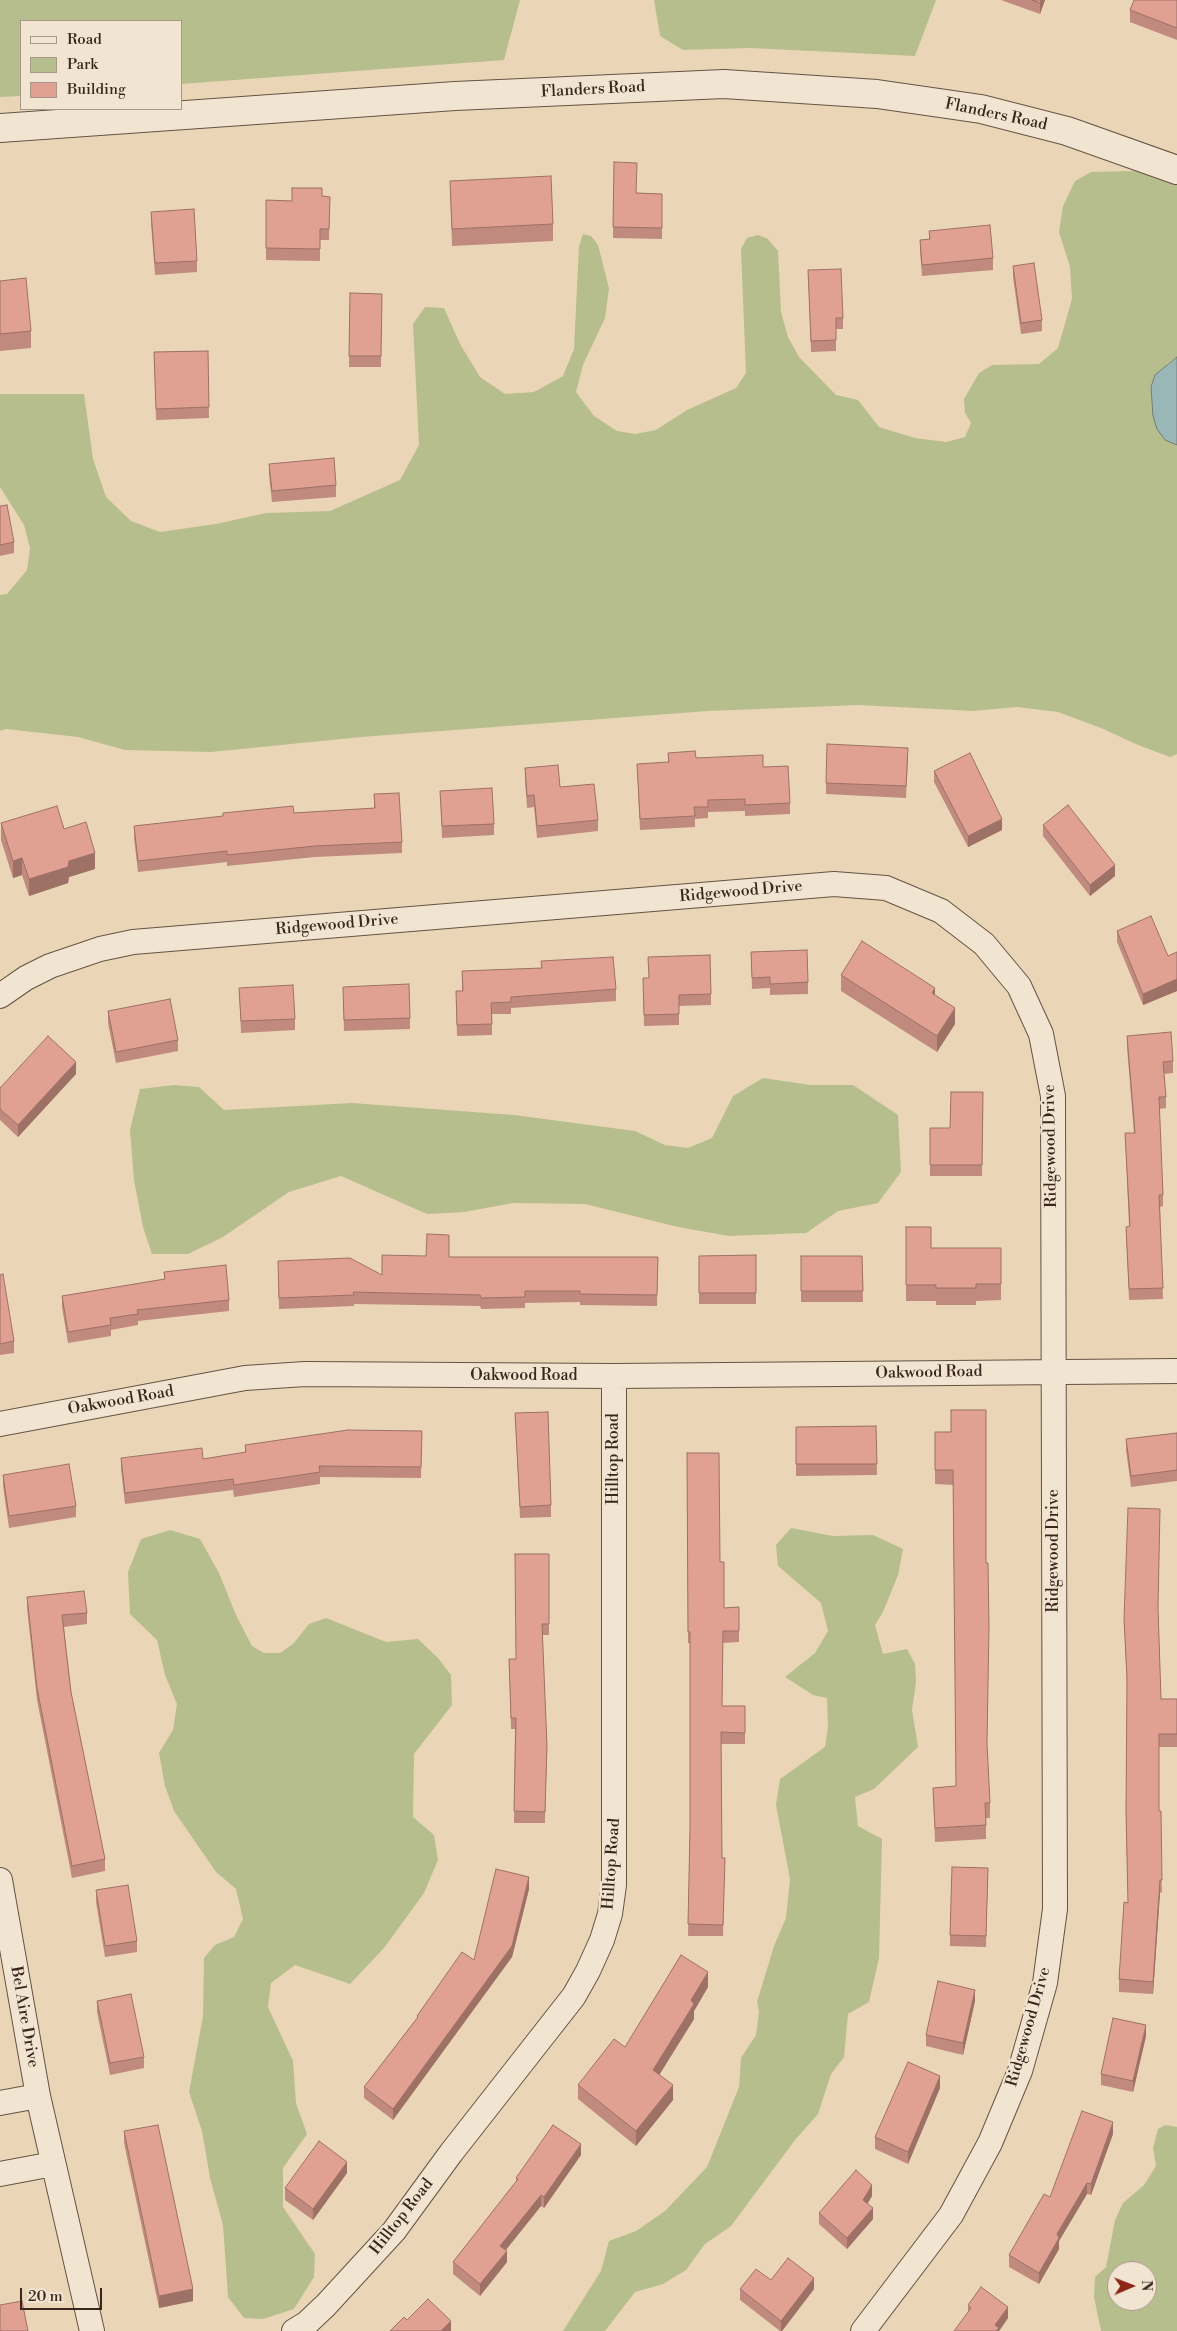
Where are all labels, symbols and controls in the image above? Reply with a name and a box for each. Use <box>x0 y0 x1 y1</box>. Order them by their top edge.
legend <box>20 20 182 110</box>
text: Road <box>67 30 102 49</box>
text: Park <box>67 55 98 74</box>
street label: Flanders Road <box>540 78 646 102</box>
text: Building <box>67 80 126 99</box>
street label: Flanders Road <box>943 95 1049 135</box>
street label: Ridgewood Drive <box>679 877 803 907</box>
street label: Ridgewood Drive <box>275 910 399 940</box>
street label: Ridgewood Drive <box>1040 1084 1062 1208</box>
street label: Oakwood Road <box>875 1362 983 1384</box>
street label: Oakwood Road <box>470 1366 578 1386</box>
street label: Oakwood Road <box>67 1382 175 1420</box>
street label: Hilltop Road <box>604 1413 624 1505</box>
street label: Ridgewood Drive <box>1044 1489 1064 1613</box>
street label: Hilltop Road <box>599 1818 625 1910</box>
street label: Bel Aire Drive <box>6 1965 42 2069</box>
street label: Ridgewood Drive <box>1003 1965 1055 2089</box>
street label: Hilltop Road <box>366 2175 438 2259</box>
north arrow <box>1107 2261 1157 2311</box>
scale bar <box>22 2278 105 2310</box>
text: N <box>1137 2280 1155 2291</box>
text: 20 m <box>28 2287 63 2306</box>

